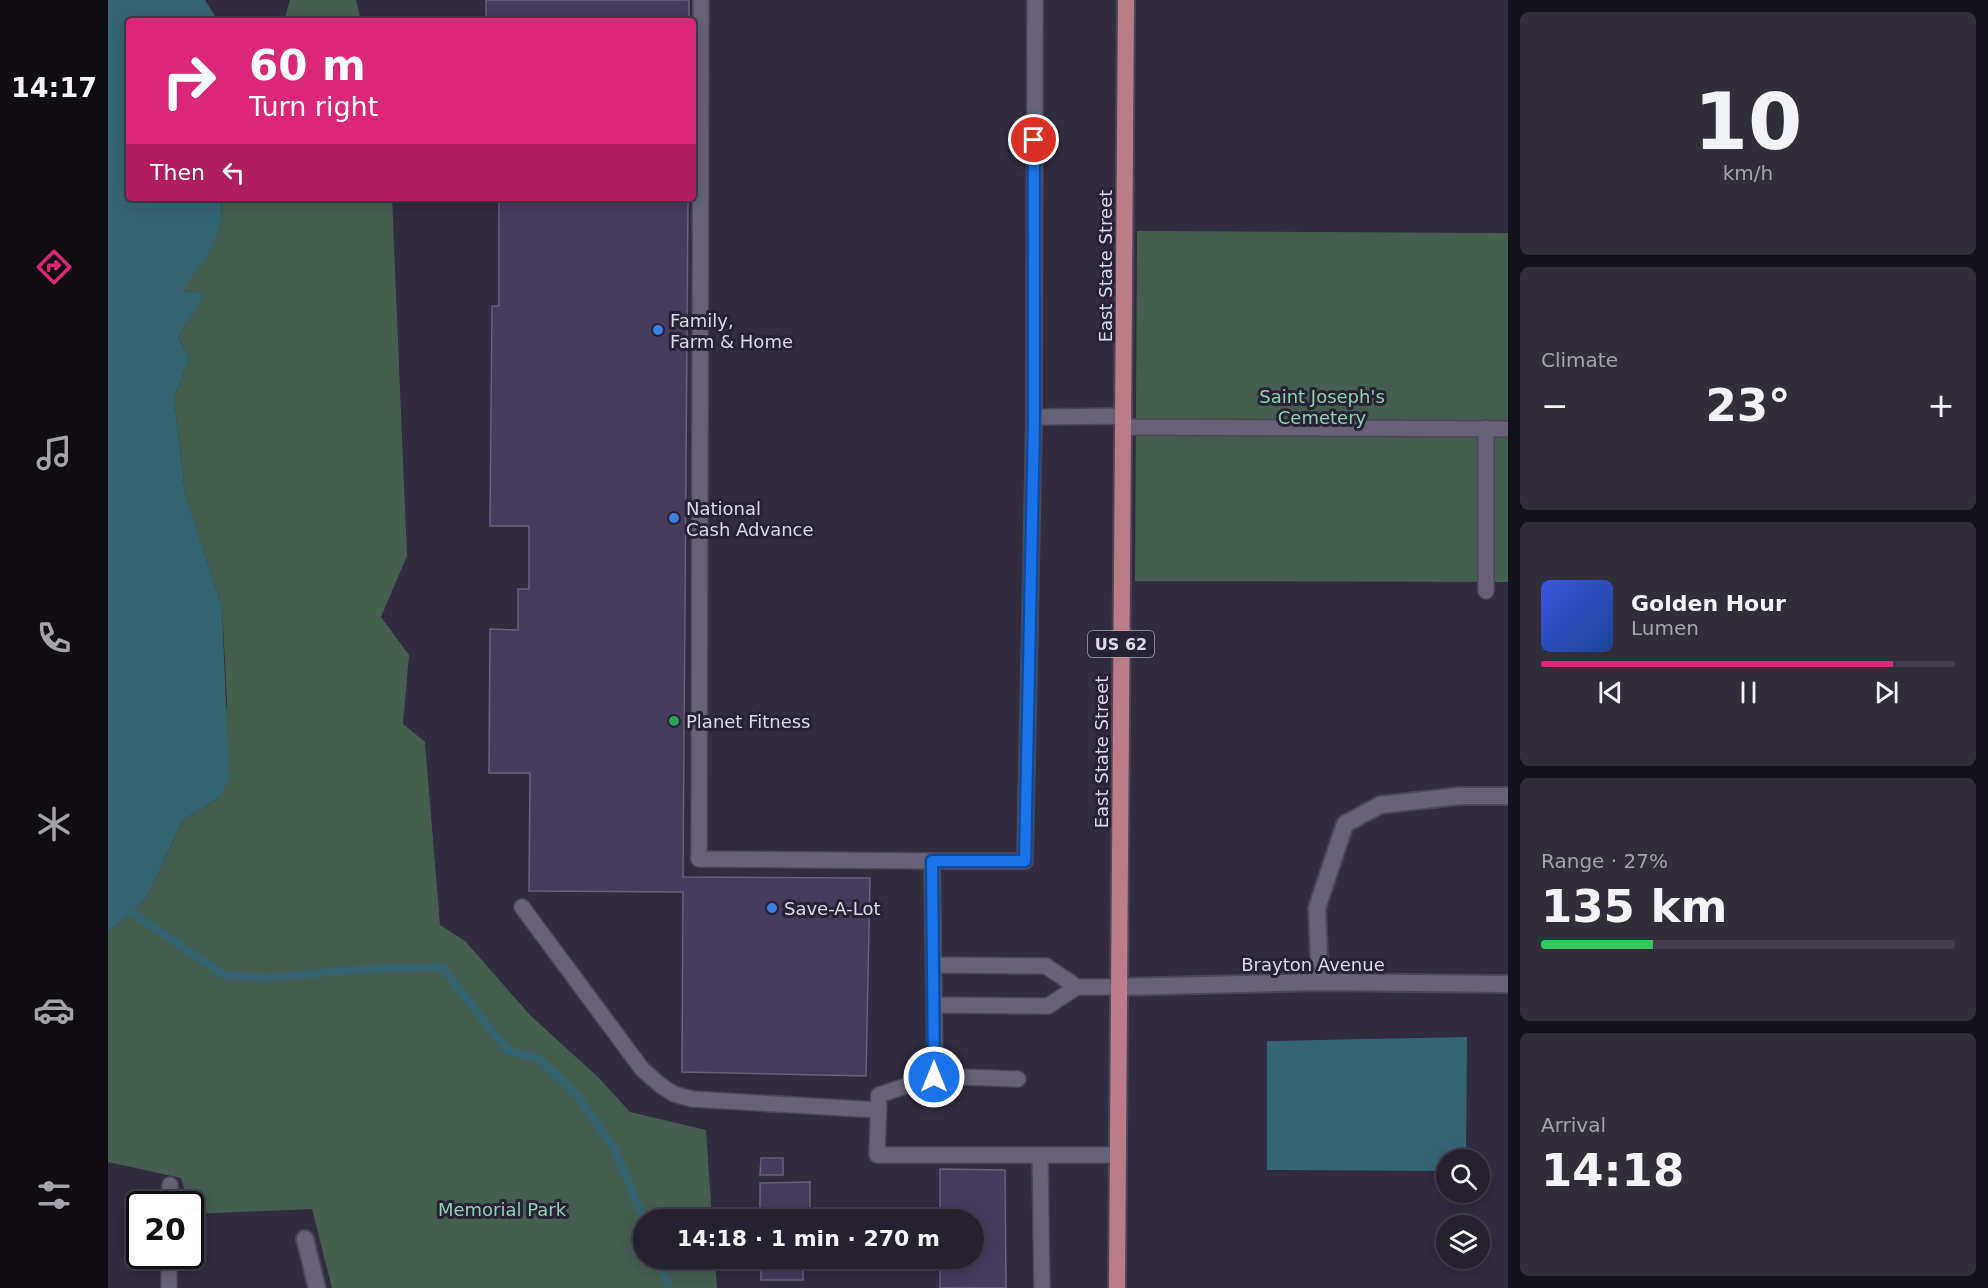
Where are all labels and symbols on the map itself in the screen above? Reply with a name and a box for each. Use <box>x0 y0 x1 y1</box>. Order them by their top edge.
pin <box>1008 114 1059 165</box>
street label: East State Street <box>1095 190 1116 342</box>
place label: Family, Farm & Home <box>670 310 793 352</box>
marker: Family, Farm & Home <box>651 323 665 337</box>
park label: Saint Joseph's Cemetery <box>1259 386 1385 428</box>
place label: National Cash Advance <box>686 498 814 540</box>
marker: National Cash Advance <box>667 511 681 525</box>
road number: US 62 <box>1088 631 1154 657</box>
street label: East State Street <box>1091 676 1112 828</box>
place label: Planet Fitness <box>686 711 811 732</box>
marker: Planet Fitness <box>667 714 681 728</box>
place label: Save-A-Lot <box>784 898 880 919</box>
marker: Save-A-Lot <box>765 901 779 915</box>
street label: Brayton Avenue <box>1241 954 1385 975</box>
position arrow <box>902 1045 966 1109</box>
speed limit sign: 20 <box>126 1191 204 1269</box>
park label: Memorial Park <box>438 1199 567 1220</box>

